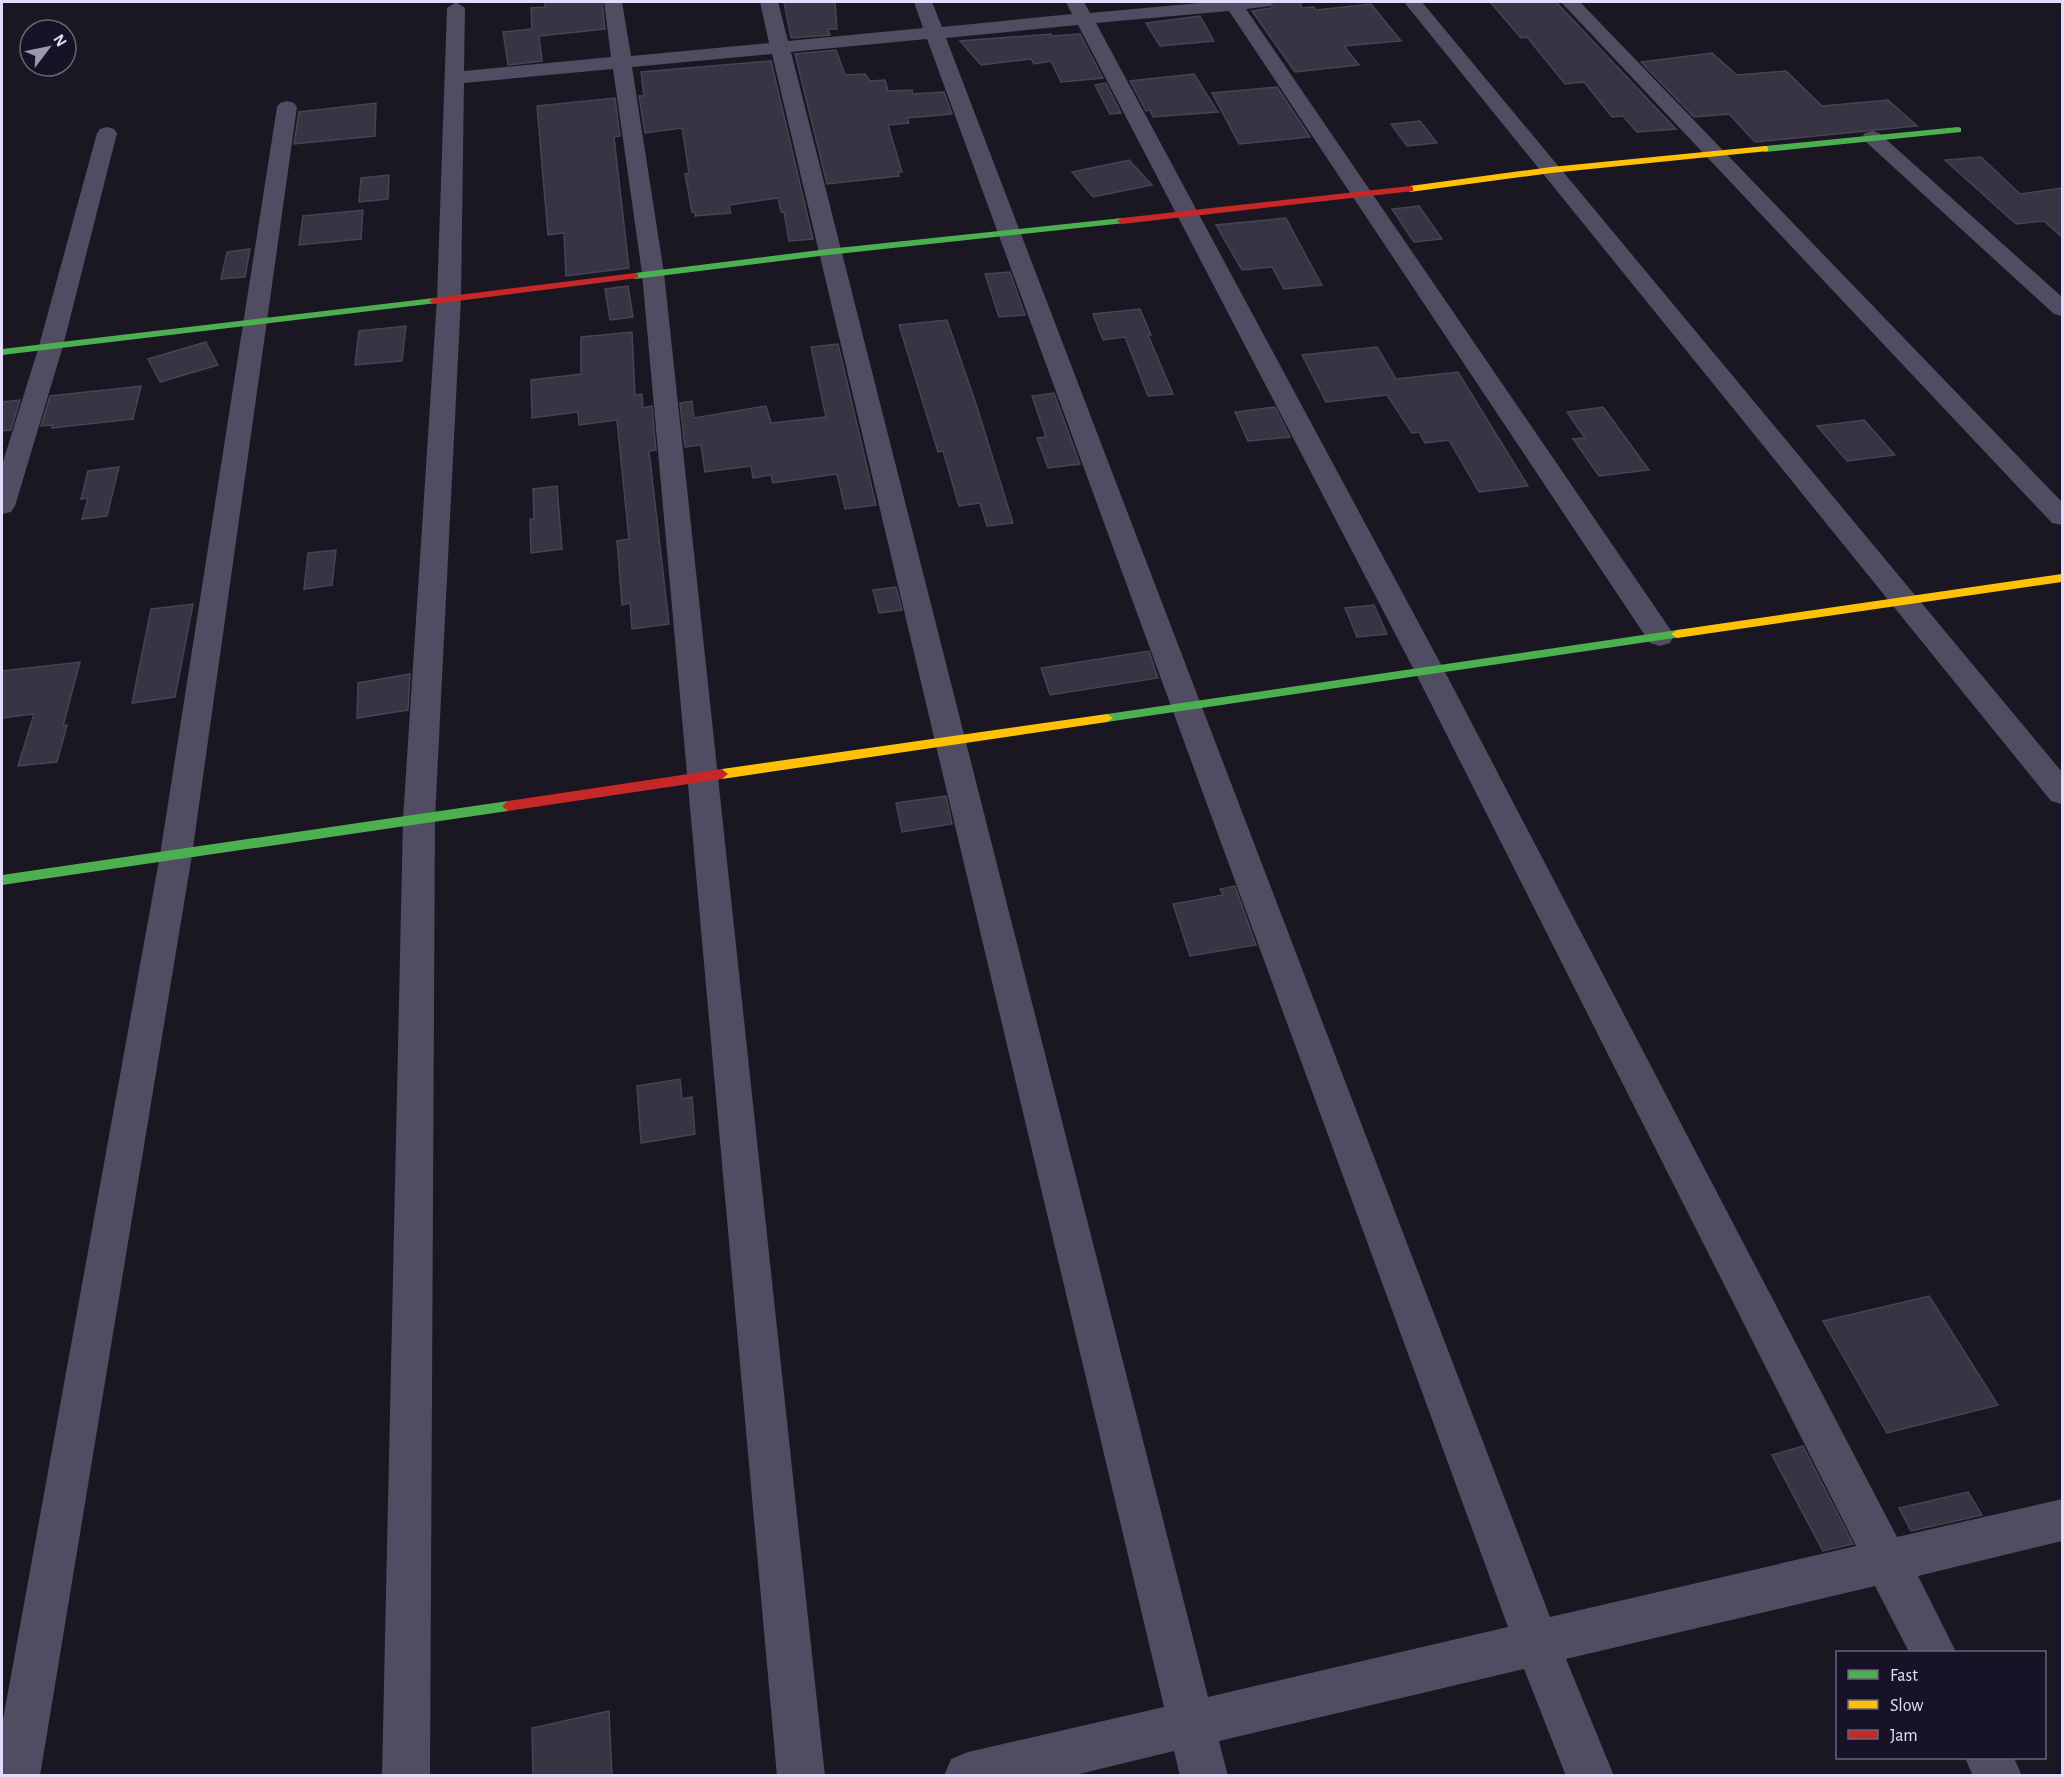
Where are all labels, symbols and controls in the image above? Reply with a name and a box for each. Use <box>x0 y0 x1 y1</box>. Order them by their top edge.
north arrow <box>18 18 78 78</box>
text: N <box>50 32 70 50</box>
legend <box>1836 1651 2046 1759</box>
text: Fast <box>1890 1667 1918 1685</box>
text: Slow <box>1890 1697 1923 1715</box>
text: Jam <box>1890 1727 1918 1745</box>

